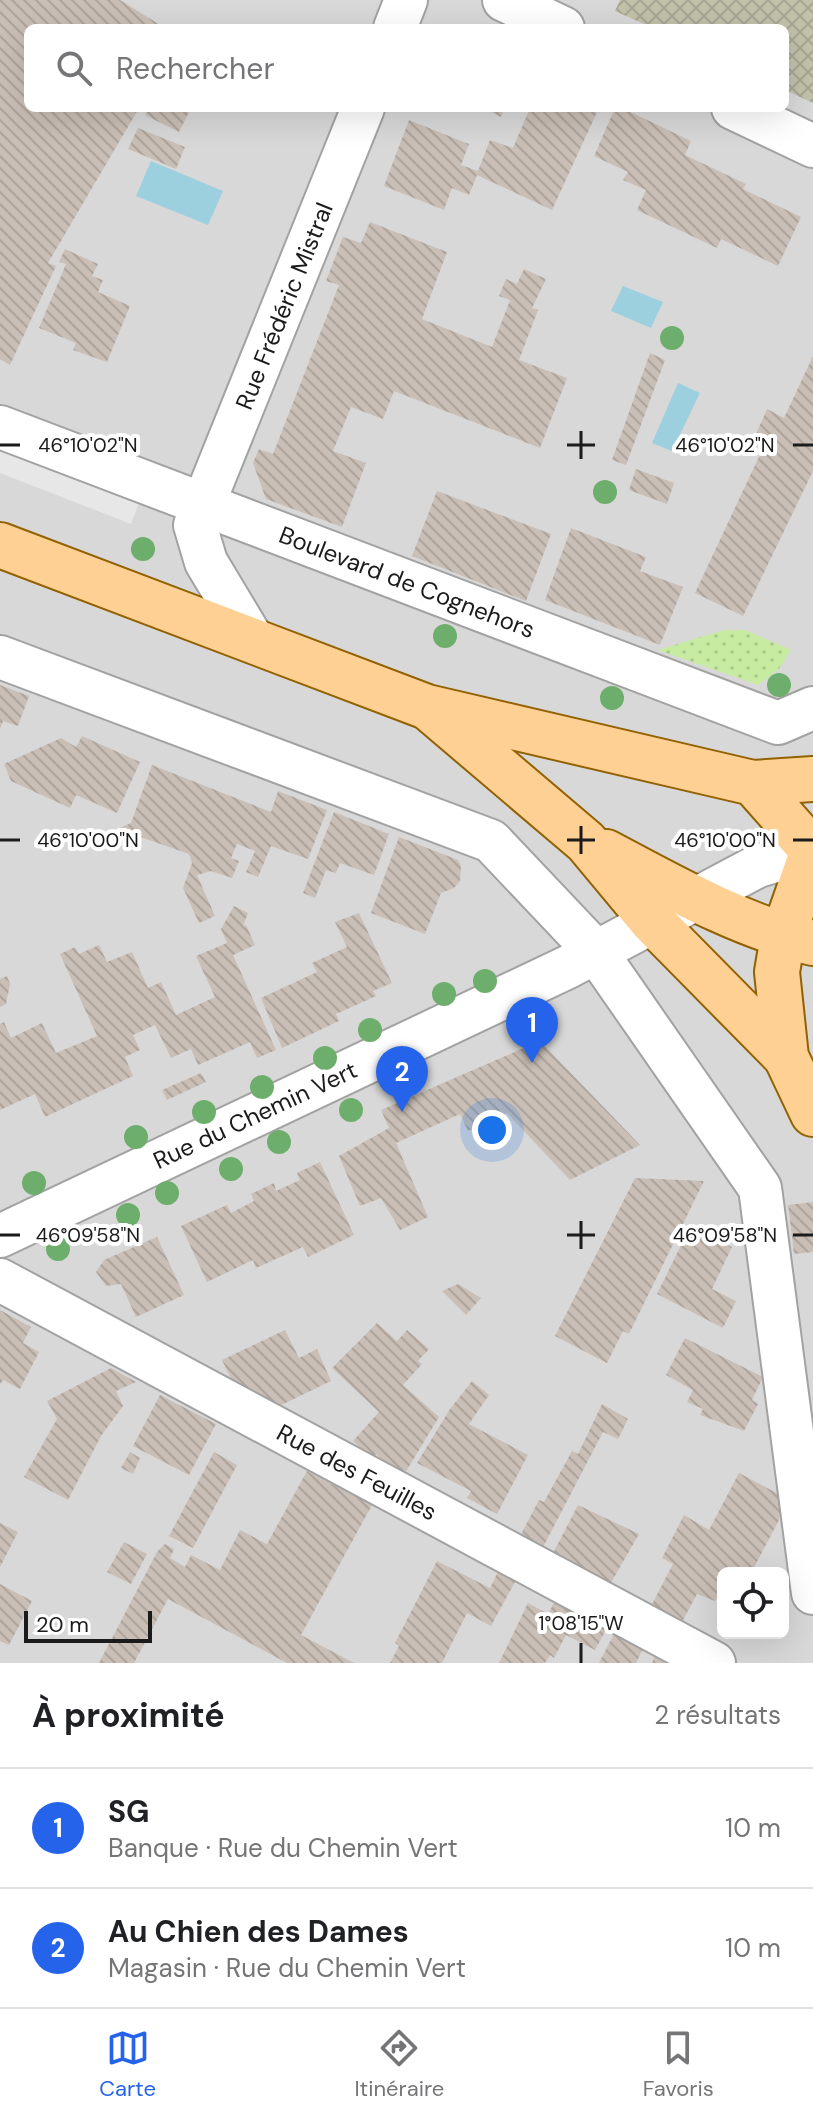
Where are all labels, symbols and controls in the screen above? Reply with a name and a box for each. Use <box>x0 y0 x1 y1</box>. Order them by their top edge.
search box <box>24 24 789 112</box>
icon: search <box>52 46 96 90</box>
text: Rechercher <box>116 49 275 88</box>
street label: Rue Frédéric Mistral <box>228 198 340 414</box>
text: 46°10'02"N <box>38 432 138 458</box>
text: 46°10'02"N <box>675 432 775 458</box>
street label: Boulevard de Cognehors <box>275 519 539 645</box>
text: 46°10'00"N <box>37 827 139 853</box>
text: 46°10'00"N <box>674 827 776 853</box>
pin: 1 <box>506 997 558 1063</box>
pin: 2 <box>376 1046 428 1112</box>
street label: Rue du Chemin Vert <box>148 1054 362 1176</box>
your location <box>472 1110 512 1150</box>
text: 46°09'58"N <box>36 1222 140 1248</box>
text: 46°09'58"N <box>673 1222 777 1248</box>
street label: Rue des Feuilles <box>272 1417 442 1527</box>
map controls <box>717 1567 789 1639</box>
button: locate <box>717 1567 789 1639</box>
scale bar <box>24 1607 152 1643</box>
text: 20 m <box>36 1610 89 1639</box>
text: 1°08'15"W <box>538 1610 624 1636</box>
text: À proximité <box>32 1693 225 1738</box>
text: 2 résultats <box>654 1698 781 1732</box>
text: SG <box>108 1792 149 1831</box>
text: 1 <box>53 1811 63 1845</box>
text: 10 m <box>725 1811 781 1845</box>
text: Banque · Rue du Chemin Vert <box>108 1831 458 1865</box>
text: Au Chien des Dames <box>108 1912 409 1951</box>
text: 2 <box>50 1931 66 1965</box>
text: 10 m <box>725 1931 781 1965</box>
text: Magasin · Rue du Chemin Vert <box>108 1951 466 1985</box>
tab: Carte <box>99 2026 156 2103</box>
tab: Itinéraire <box>354 2026 444 2103</box>
tab: Favoris <box>643 2026 714 2103</box>

